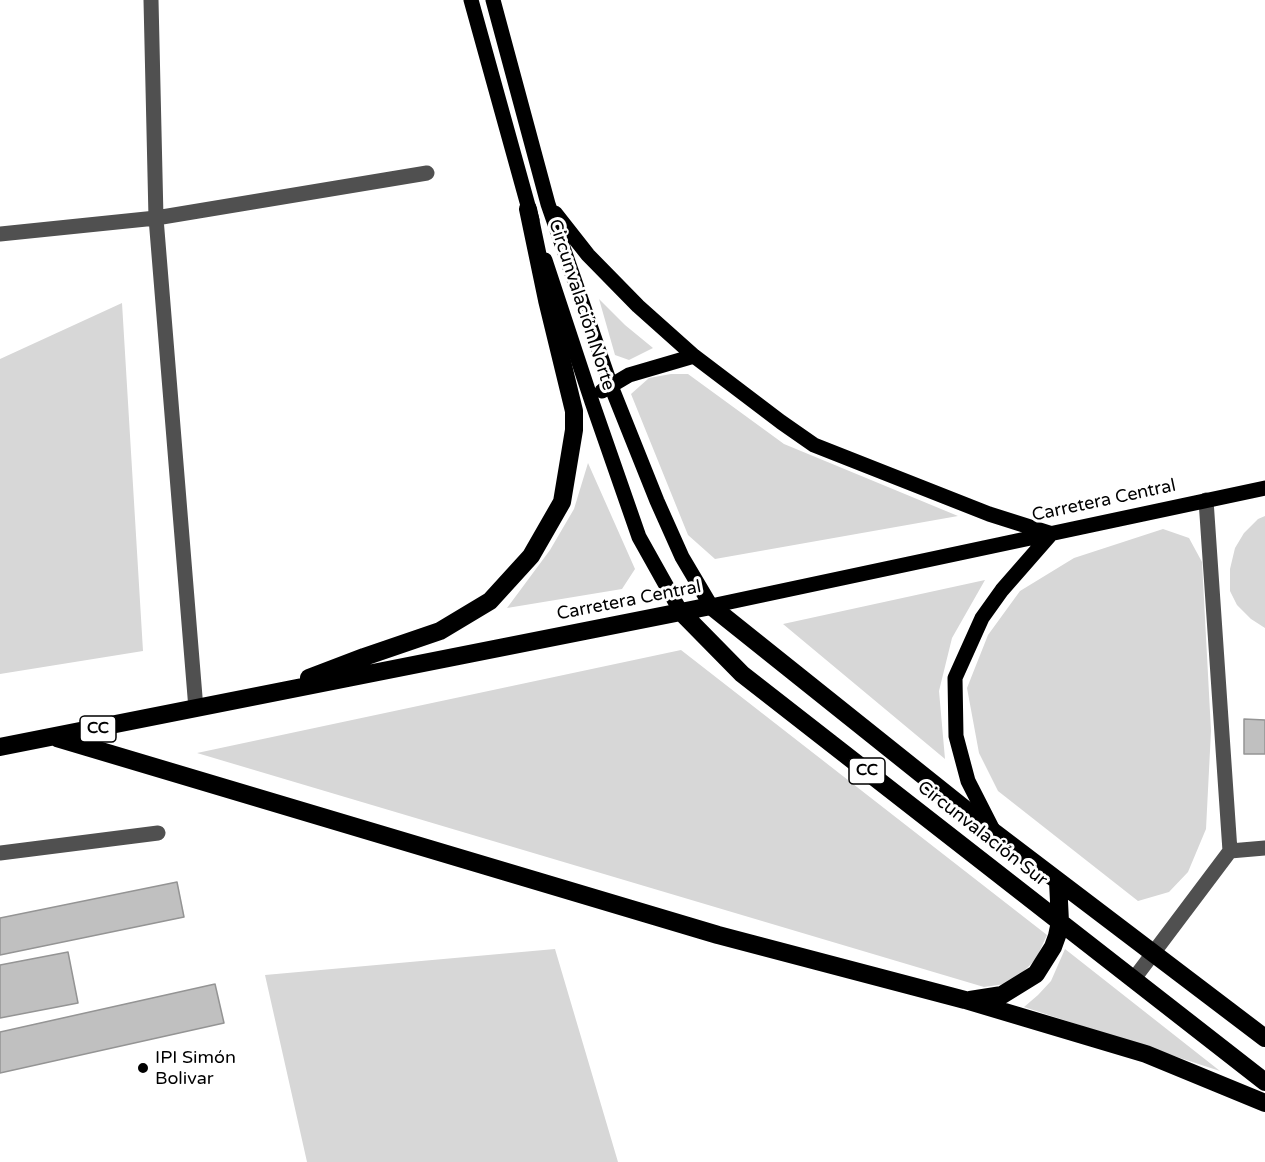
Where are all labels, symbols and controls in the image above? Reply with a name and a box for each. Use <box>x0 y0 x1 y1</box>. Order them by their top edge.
street label: Circunvalación Norte <box>543 217 619 393</box>
street label: Carretera Central <box>1030 475 1178 527</box>
street label: Carretera Central <box>555 576 703 626</box>
road number: CC <box>80 716 116 742</box>
road number: CC <box>849 758 885 784</box>
street label: Circunvalación Sur <box>913 777 1051 891</box>
place label: IPI Simón Bolivar <box>155 1047 236 1090</box>
marker: IPI Simón Bolivar <box>136 1061 150 1075</box>

